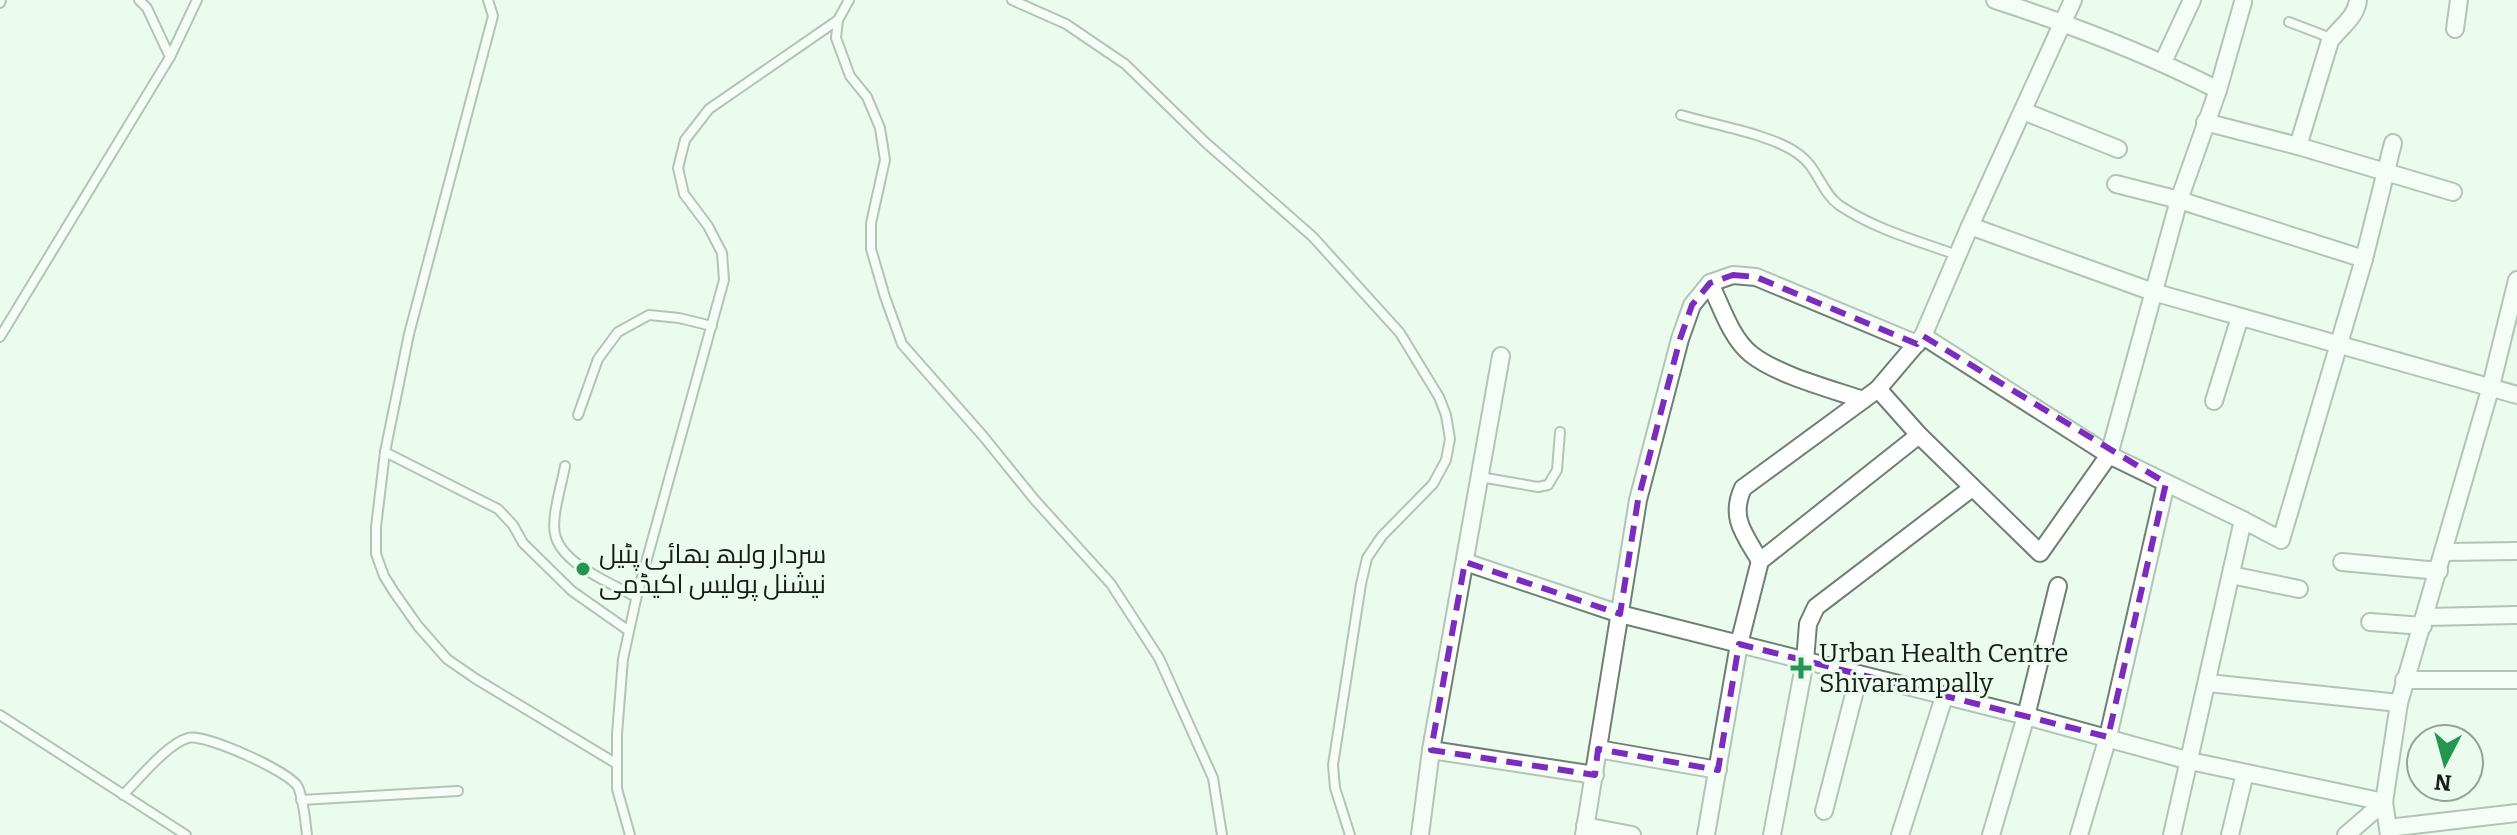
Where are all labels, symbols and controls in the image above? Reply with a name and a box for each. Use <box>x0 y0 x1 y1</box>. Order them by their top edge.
place label: سردار ولبھ بھائی پٹیل نیشنل پولیس اکیڈمی <box>599 539 826 601</box>
marker: سردار ولبھ بھائی پٹیل نیشنل پولیس اکیڈمی <box>574 560 592 578</box>
place label: Urban Health Centre Shivarampally <box>1819 638 2068 699</box>
marker: Urban Health Centre Shivarampally <box>1790 657 1812 679</box>
north arrow <box>2405 723 2485 803</box>
text: N <box>2433 768 2453 797</box>

